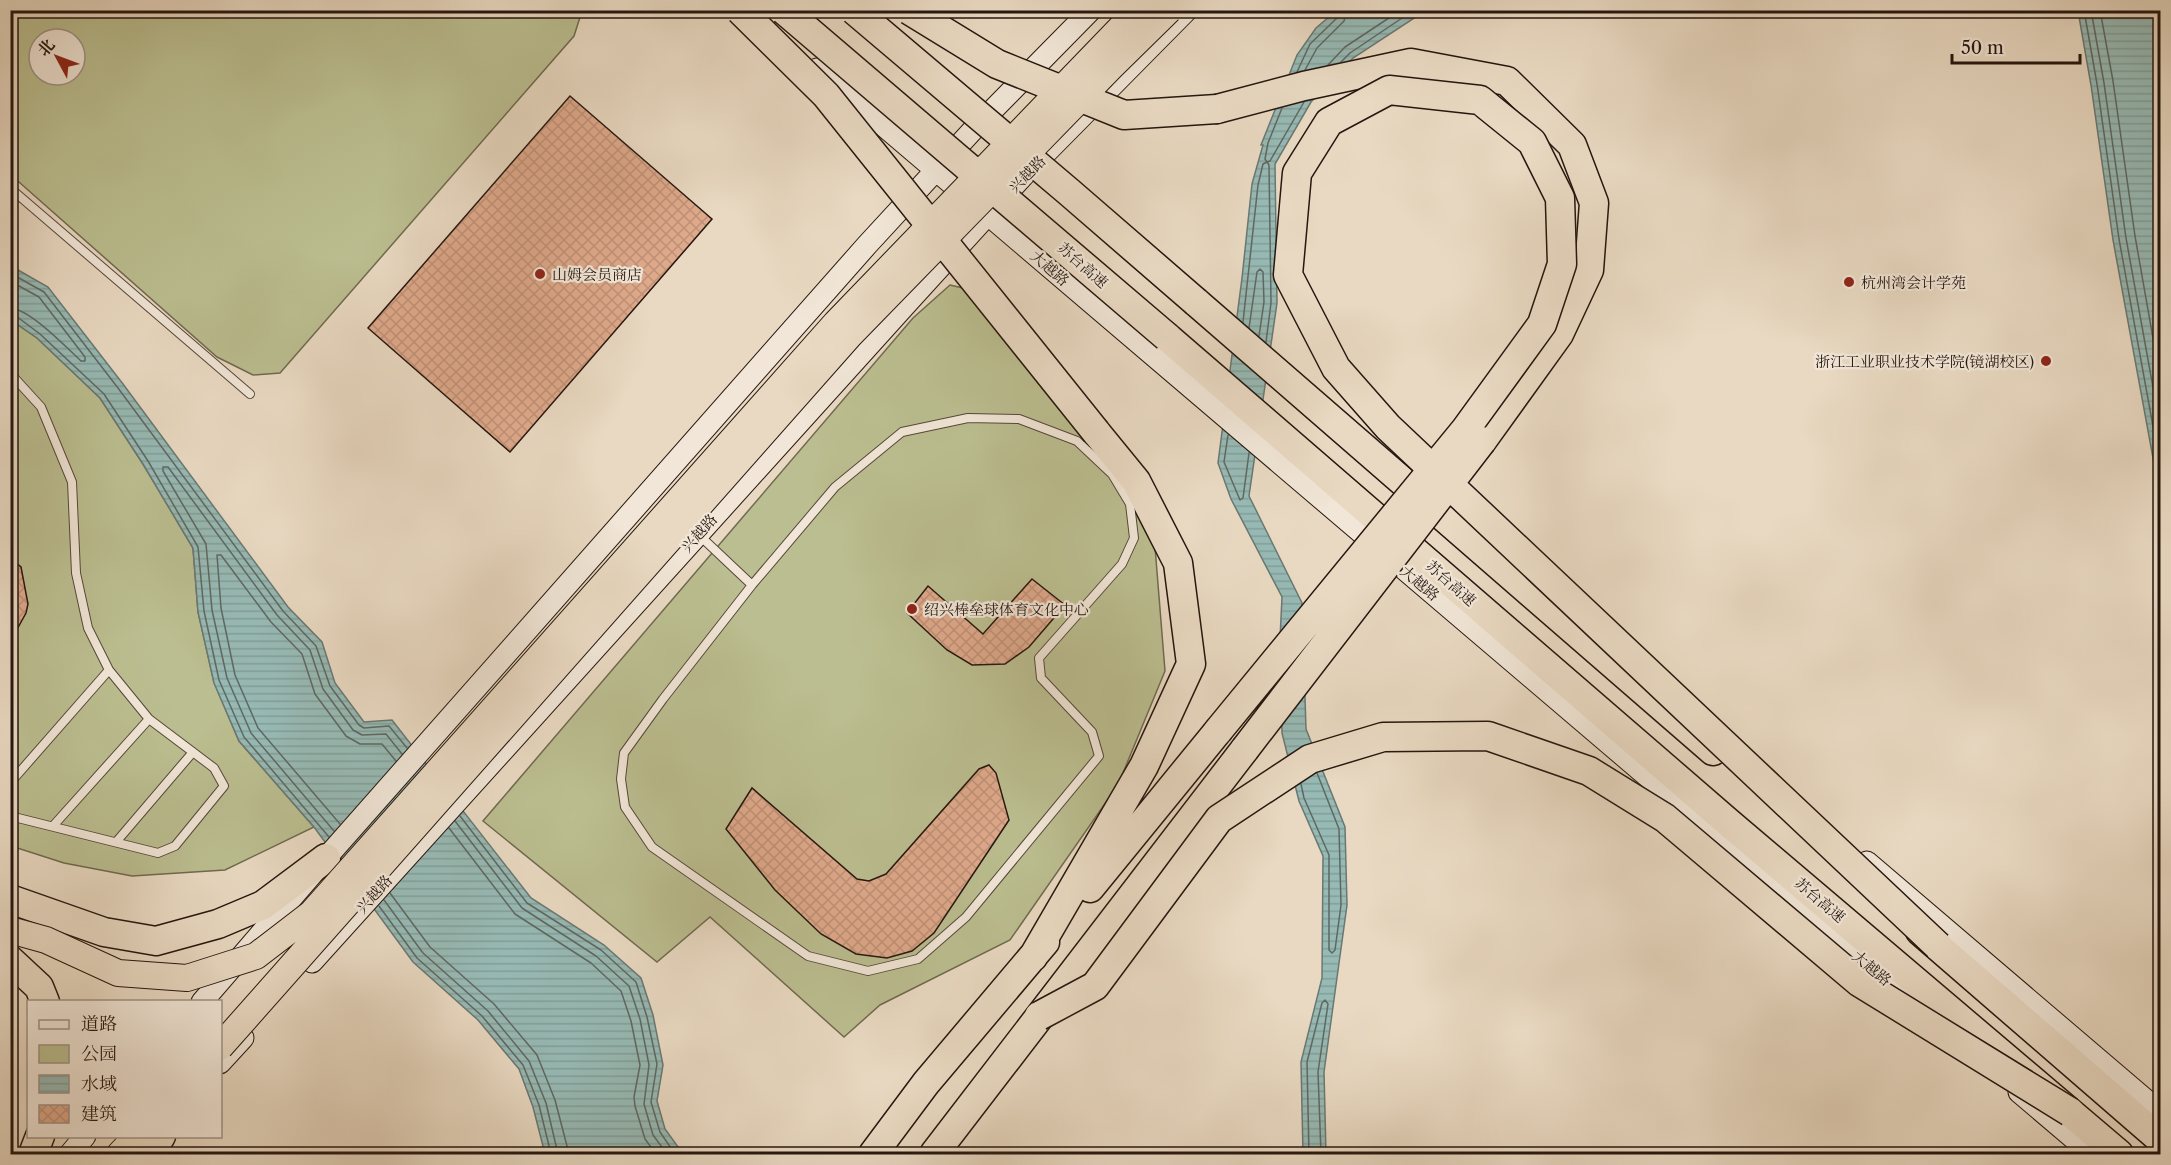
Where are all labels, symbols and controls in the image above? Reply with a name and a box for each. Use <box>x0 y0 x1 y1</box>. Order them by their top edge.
north arrow <box>27 27 87 87</box>
scale bar <box>1952 27 2080 65</box>
text: 北 <box>33 35 58 60</box>
text: 50 m <box>1961 37 2004 59</box>
street label: 兴越路 <box>1005 151 1049 197</box>
street label: 苏台高速 <box>1054 238 1112 292</box>
street label: 大越路 <box>1027 246 1073 290</box>
place label: 山姆会员商店 <box>552 265 642 284</box>
marker: 山姆会员商店 <box>533 267 547 281</box>
place label: 杭州湾会计学苑 <box>1861 273 1966 292</box>
marker: 杭州湾会计学苑 <box>1842 275 1856 289</box>
place label: 浙江工业职业技术学院(镜湖校区) <box>1815 352 2034 371</box>
marker: 浙江工业职业技术学院(镜湖校区) <box>2039 354 2053 368</box>
street label: 兴越路 <box>677 510 721 556</box>
street label: 苏台高速 <box>1422 556 1480 610</box>
street label: 大越路 <box>1397 561 1443 605</box>
place label: 绍兴棒垒球体育文化中心 <box>924 600 1089 619</box>
marker: 绍兴棒垒球体育文化中心 <box>905 602 919 616</box>
street label: 兴越路 <box>352 871 396 917</box>
street label: 苏台高速 <box>1791 873 1849 927</box>
street label: 大越路 <box>1849 946 1895 990</box>
legend <box>27 1000 222 1138</box>
text: 道路 <box>81 1013 117 1035</box>
text: 公园 <box>81 1043 117 1065</box>
text: 水域 <box>81 1073 117 1095</box>
text: 建筑 <box>81 1103 117 1125</box>

